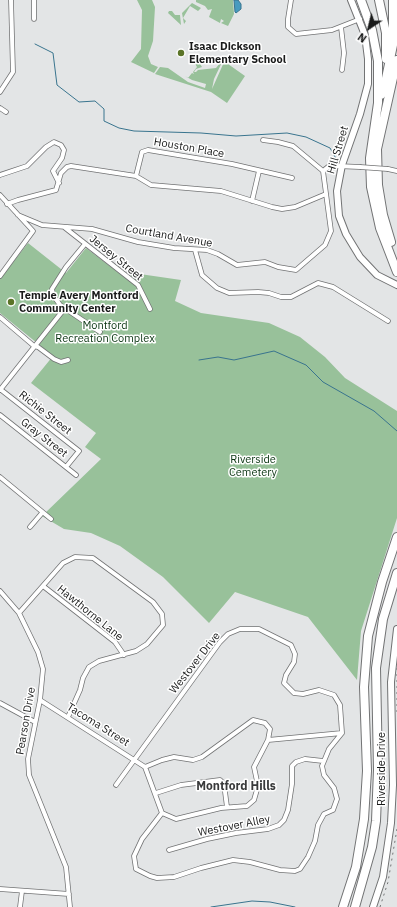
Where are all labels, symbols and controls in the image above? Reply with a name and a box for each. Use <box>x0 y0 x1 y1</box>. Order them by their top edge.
north arrow <box>349 8 389 48</box>
text: N <box>355 30 369 46</box>
place label: Isaac Dickson Elementary School <box>189 40 286 66</box>
marker: Isaac Dickson Elementary School <box>176 48 186 58</box>
street label: Hill Street <box>324 125 352 175</box>
street label: Houston Place <box>153 135 225 161</box>
street label: Courtland Avenue <box>125 222 213 250</box>
street label: Jersey Street <box>86 232 146 284</box>
place label: Tempie Avery Montford Community Center <box>19 289 139 315</box>
marker: Tempie Avery Montford Community Center <box>6 297 16 307</box>
park label: Montford Recreation Complex <box>55 319 155 345</box>
street label: Richie Street <box>16 388 74 438</box>
street label: Gray Street <box>18 416 70 460</box>
park label: Riverside Cemetery <box>229 453 277 479</box>
street label: Hawthorne Lane <box>54 582 126 644</box>
street label: Westover Drive <box>167 630 223 696</box>
street label: Pearson Drive <box>14 686 38 756</box>
street label: Tacoma Street <box>64 701 132 749</box>
street label: Riverside Drive <box>375 732 389 806</box>
district label: Montford Hills <box>196 780 276 794</box>
street label: Westover Alley <box>197 813 271 839</box>

